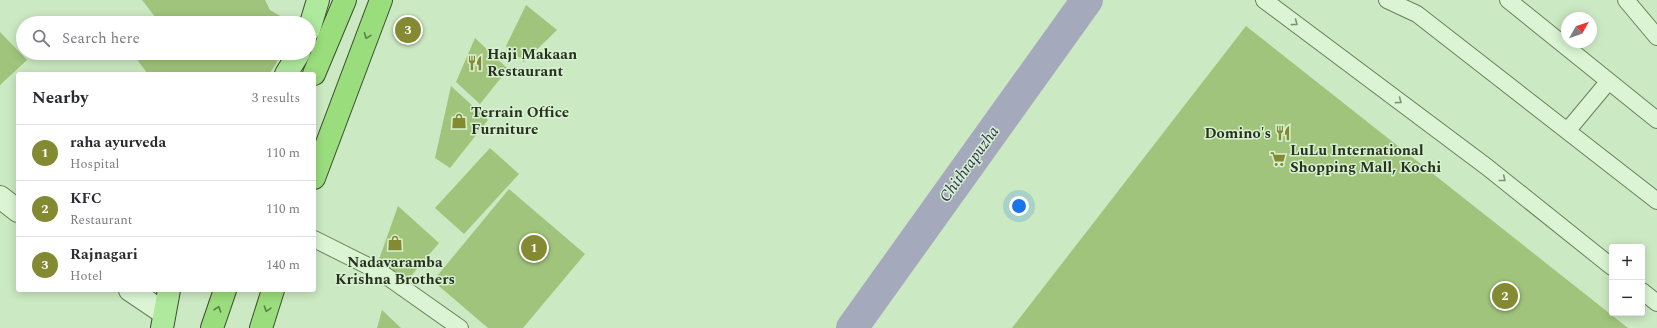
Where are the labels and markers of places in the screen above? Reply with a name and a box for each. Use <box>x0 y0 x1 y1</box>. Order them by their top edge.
pin: 3 <box>395 15 421 45</box>
place label: Haji Makaan Restaurant <box>487 43 577 83</box>
restaurant icon: Haji Makaan Restaurant <box>466 54 484 72</box>
place label: Terrain Office Furniture <box>471 101 569 141</box>
shop icon: Terrain Office Furniture <box>450 112 468 130</box>
place label: Domino's <box>1204 122 1271 145</box>
restaurant icon: Domino's <box>1274 124 1292 142</box>
place label: LuLu International Shopping Mall, Kochi <box>1290 139 1441 179</box>
supermarket icon: LuLu International Shopping Mall, Kochi <box>1269 150 1287 168</box>
pin: 1 <box>521 233 547 263</box>
shop icon: Nadavaramba Krishna Brothers <box>386 234 404 252</box>
place label: Nadavaramba Krishna Brothers <box>335 251 455 291</box>
pin: 2 <box>1492 281 1518 311</box>

